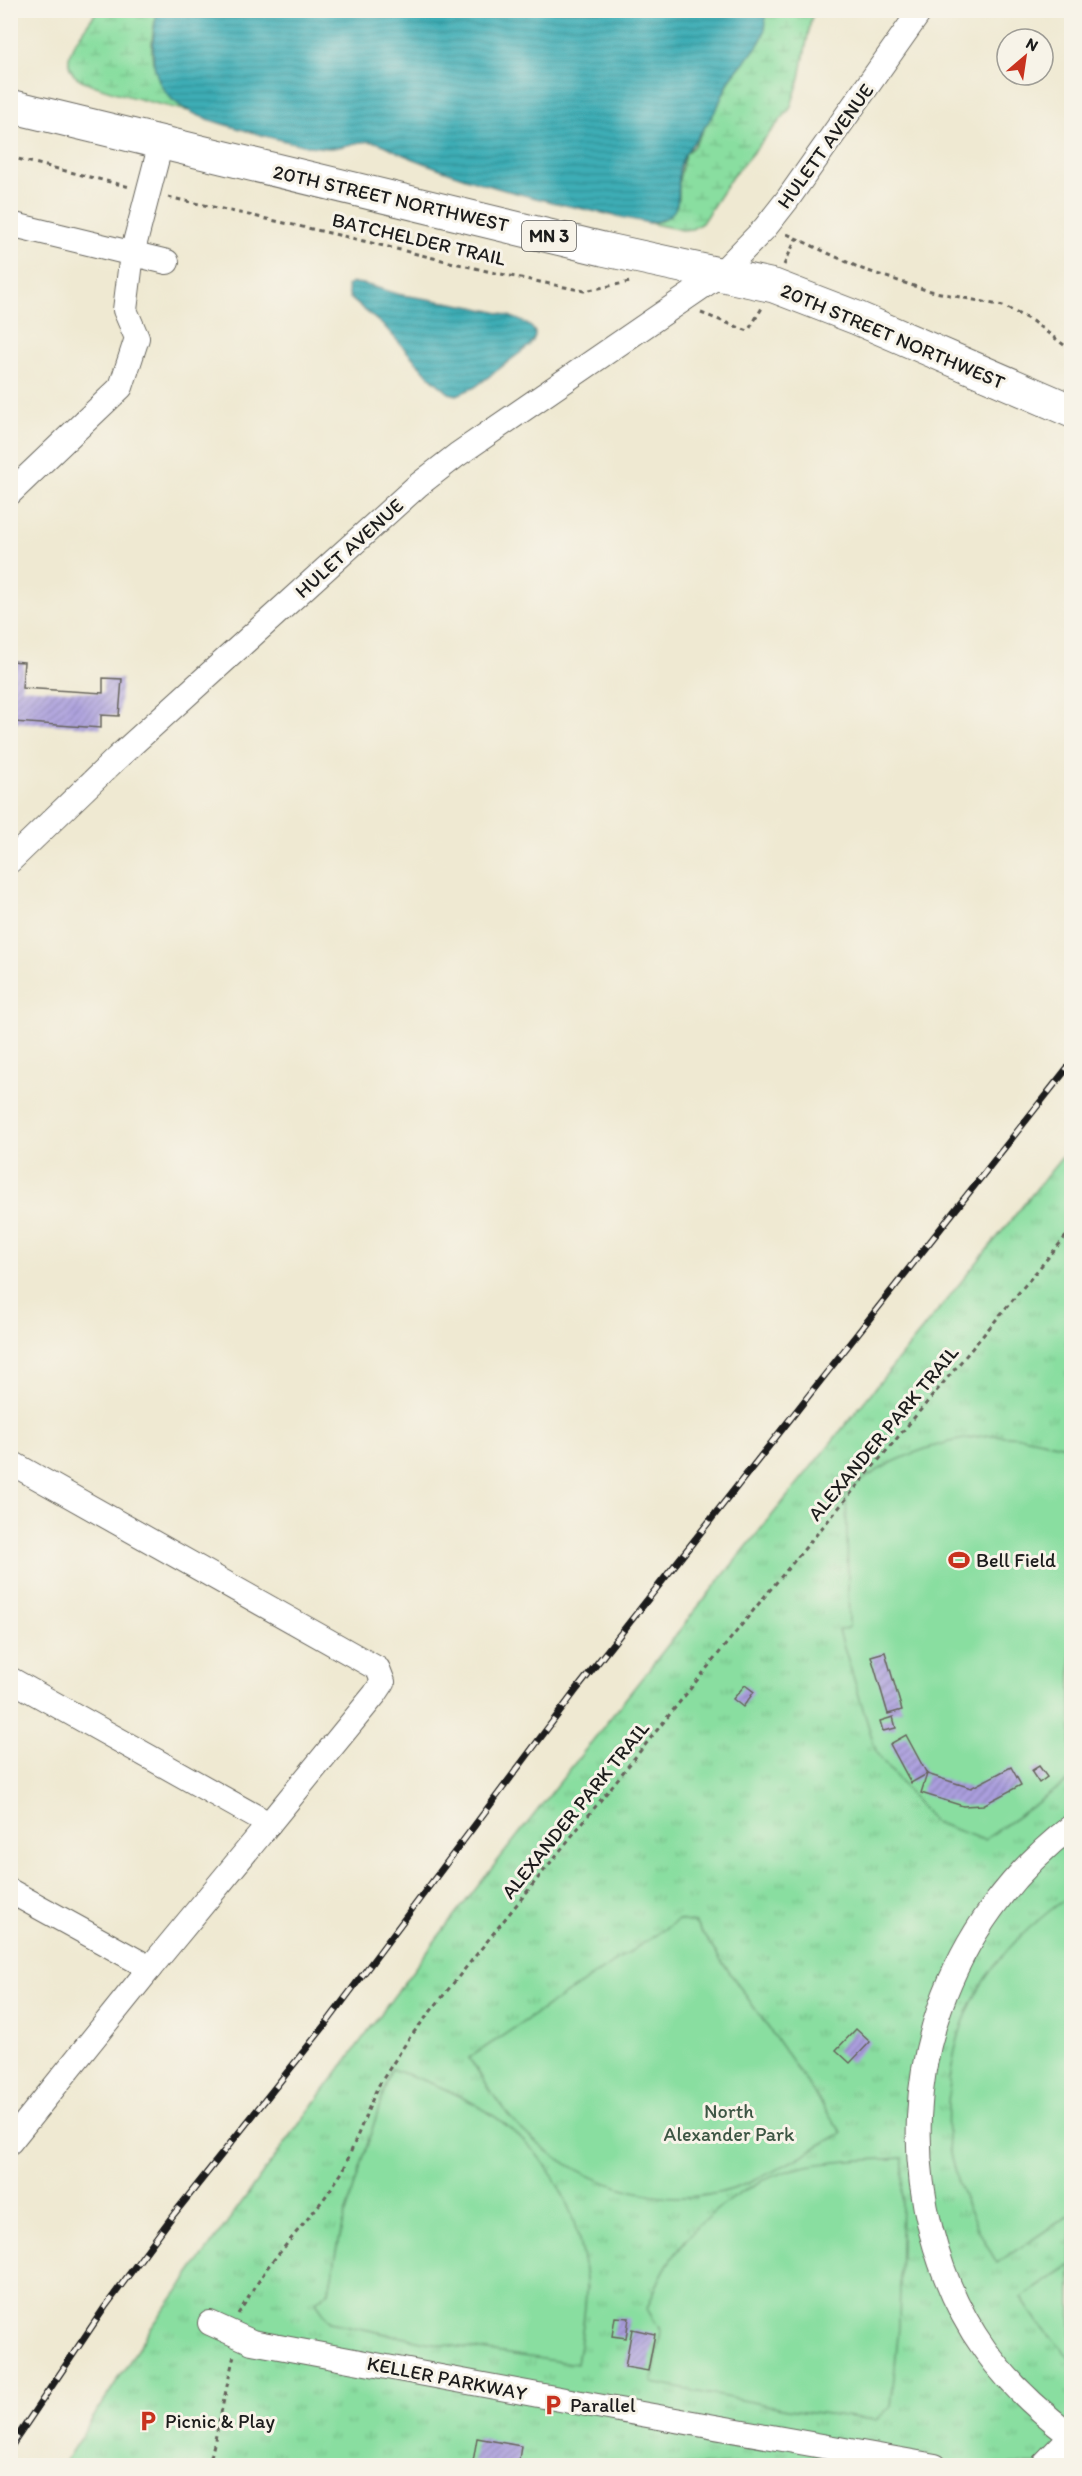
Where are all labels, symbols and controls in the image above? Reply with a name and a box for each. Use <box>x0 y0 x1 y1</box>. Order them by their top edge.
north arrow <box>995 27 1055 87</box>
text: N <box>1023 33 1041 55</box>
street label: HULETT AVENUE <box>772 79 878 213</box>
street label: 20TH STREET NORTHWEST <box>271 159 511 237</box>
street label: BATCHELDER TRAIL <box>330 207 508 271</box>
road number: MN 3 <box>522 221 576 251</box>
street label: 20TH STREET NORTHWEST <box>777 278 1009 394</box>
street label: HULET AVENUE <box>290 493 408 603</box>
street label: ALEXANDER PARK TRAIL <box>803 1341 963 1525</box>
sports icon: Bell Field <box>947 1548 971 1572</box>
place label: Bell Field <box>976 1548 1056 1572</box>
street label: ALEXANDER PARK TRAIL <box>496 1717 654 1903</box>
park label: North Alexander Park <box>664 2099 795 2146</box>
street label: KELLER PARKWAY <box>365 2351 530 2405</box>
parking icon: Parallel <box>541 2393 565 2417</box>
place label: Parallel <box>570 2393 636 2417</box>
parking icon: Picnic & Play <box>136 2409 160 2433</box>
place label: Picnic & Play <box>165 2409 275 2433</box>

